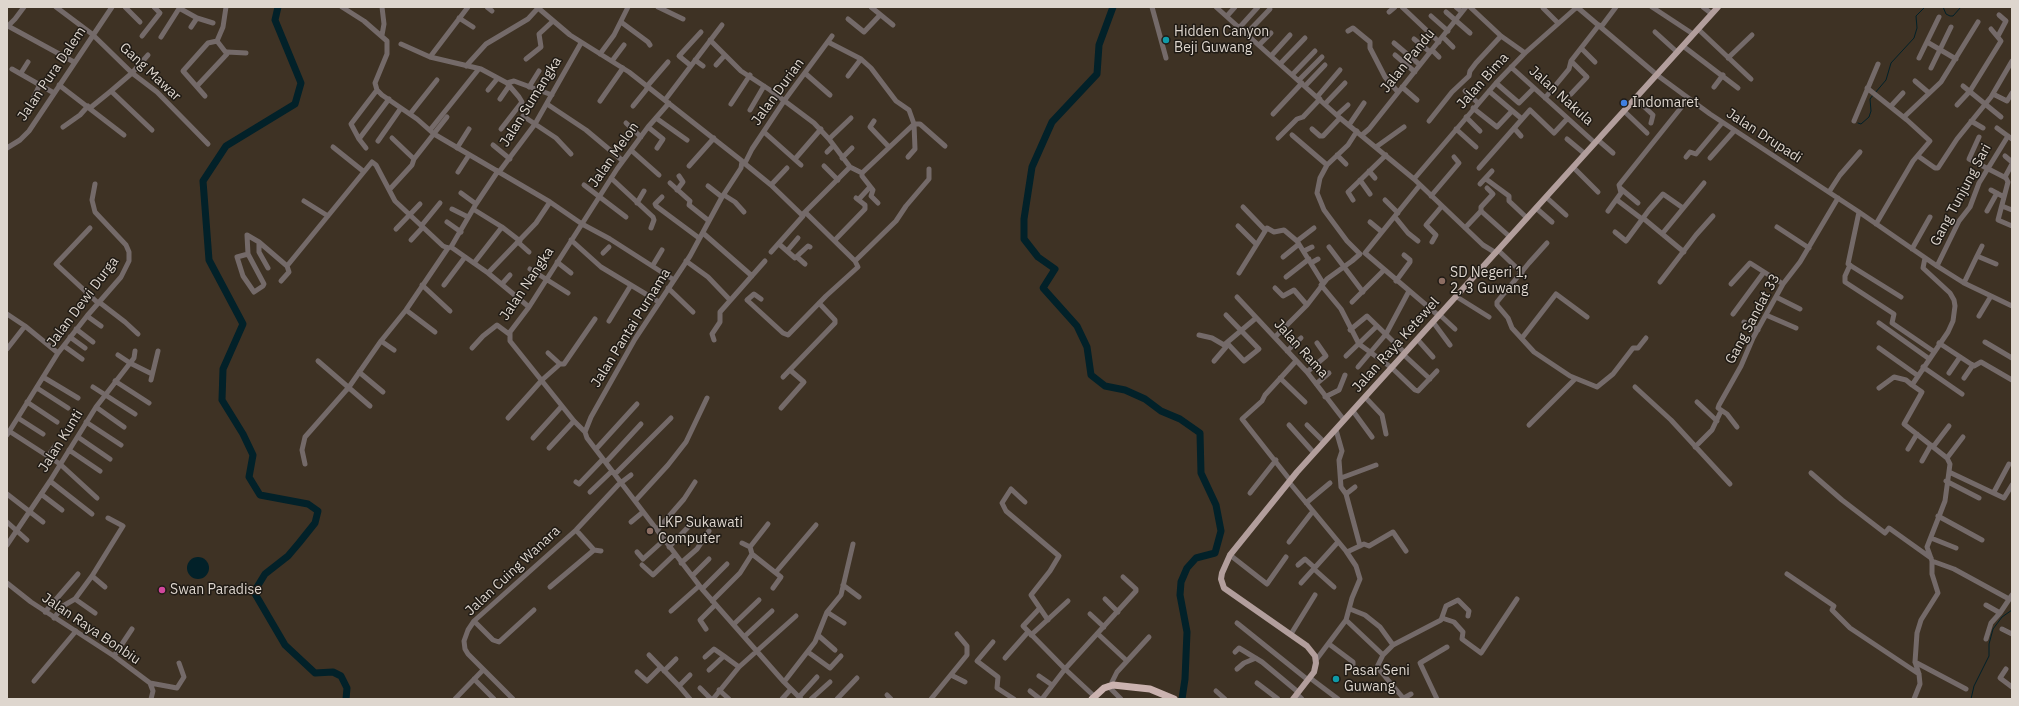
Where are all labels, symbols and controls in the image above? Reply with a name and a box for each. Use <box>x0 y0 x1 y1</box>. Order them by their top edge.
street label: Jalan Pura Dalem <box>14 24 90 124</box>
place label: Hidden Canyon Beji Guwang <box>1174 24 1269 56</box>
street label: Jalan Pandu <box>1377 26 1439 96</box>
marker: Hidden Canyon Beji Guwang <box>1161 35 1171 45</box>
street label: Gang Mawar <box>116 39 184 105</box>
street label: Jalan Bima <box>1454 50 1512 112</box>
street label: Jalan Sumangka <box>497 54 565 150</box>
street label: Jalan Durian <box>748 55 808 129</box>
street label: Jalan Nakula <box>1525 63 1597 129</box>
place label: Indomaret <box>1632 95 1699 111</box>
marker: Indomaret <box>1619 98 1629 108</box>
street label: Jalan Drupadi <box>1723 105 1805 167</box>
street label: Jalan Melon <box>585 119 643 191</box>
street label: Gang Tunjung Sari <box>1927 141 1995 249</box>
street label: Jalan Nangka <box>496 244 558 324</box>
street label: Jalan Dewi Durga <box>44 254 122 350</box>
place label: SD Negeri 1, 2, 3 Guwang <box>1450 265 1528 298</box>
street label: Jalan Pantai Purnama <box>588 266 674 390</box>
street label: Gang Sandat 33 <box>1722 271 1784 367</box>
marker: SD Negeri 1, 2, 3 Guwang <box>1437 276 1447 286</box>
street label: Jalan Raya Ketewel <box>1349 294 1443 396</box>
street label: Jalan Rama <box>1270 316 1332 382</box>
street label: Jalan Kunti <box>35 407 87 475</box>
place label: LKP Sukawati Computer <box>658 515 743 548</box>
street label: Jalan Cuing Wanara <box>462 523 564 619</box>
marker: LKP Sukawati Computer <box>645 526 655 536</box>
place label: Swan Paradise <box>170 582 262 598</box>
marker: Swan Paradise <box>157 585 167 595</box>
street label: Jalan Raya Bonbiu <box>38 590 144 668</box>
place label: Pasar Seni Guwang <box>1344 663 1410 696</box>
marker: Pasar Seni Guwang <box>1331 674 1341 684</box>

